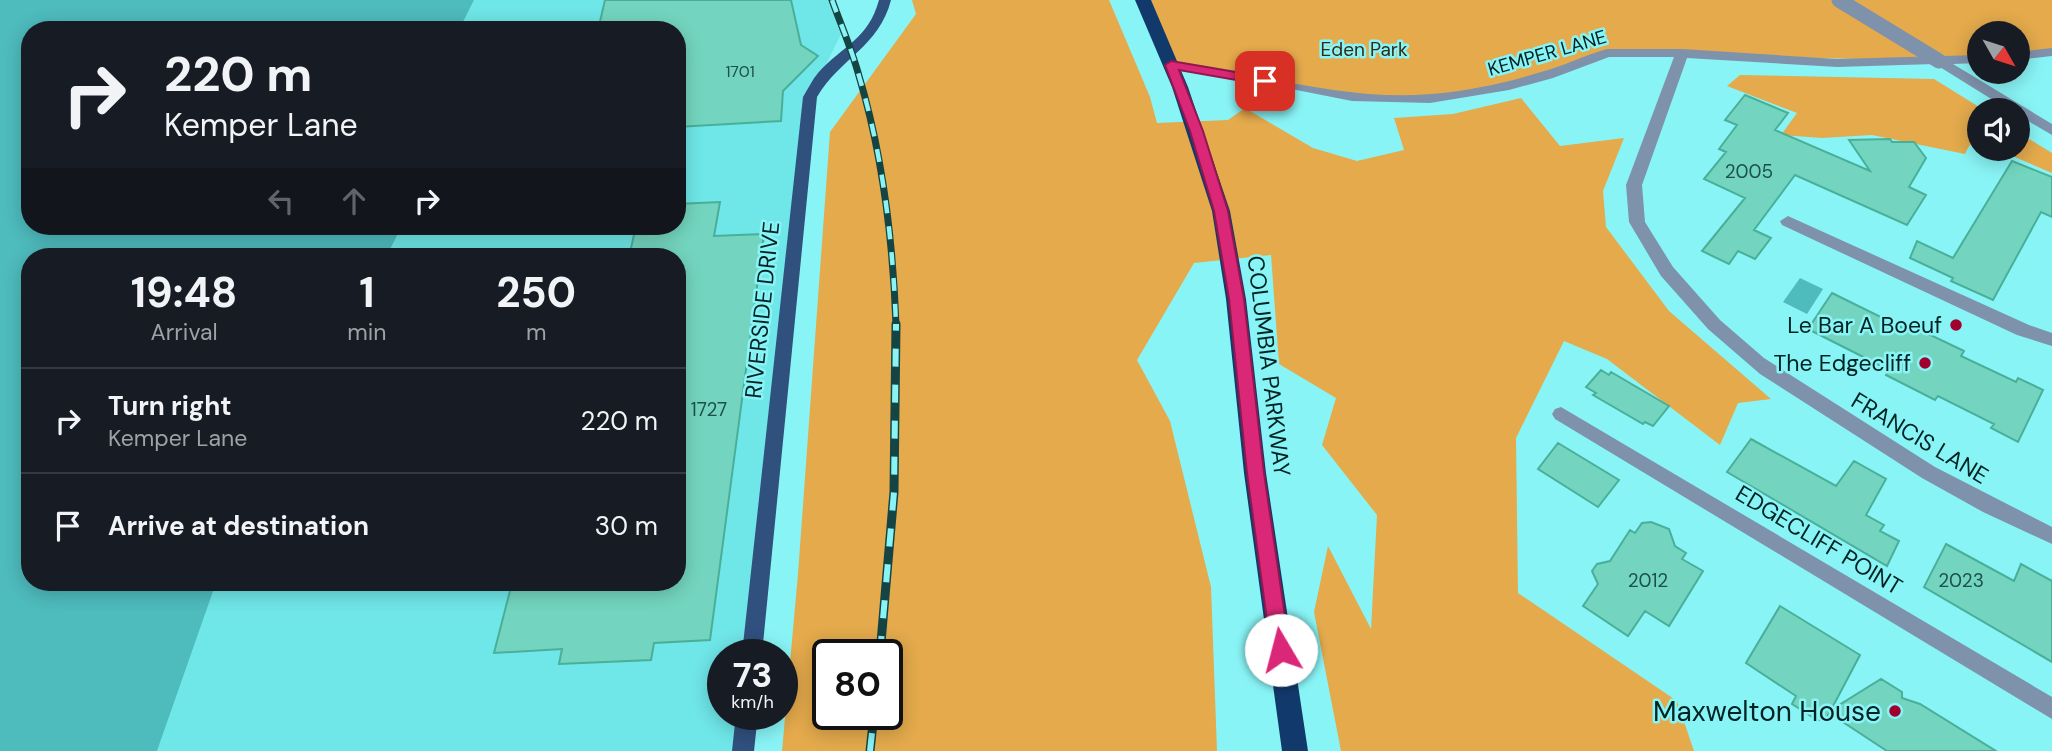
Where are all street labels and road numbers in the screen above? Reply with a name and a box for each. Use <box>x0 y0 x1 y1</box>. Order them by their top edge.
street label: KEMPER LANE <box>1485 24 1609 82</box>
street label: RIVERSIDE DRIVE <box>738 220 786 400</box>
street label: COLUMBIA PARKWAY <box>1241 254 1297 478</box>
street label: FRANCIS LANE <box>1846 385 1994 491</box>
street label: EDGECLIFF POINT <box>1730 478 1908 602</box>

